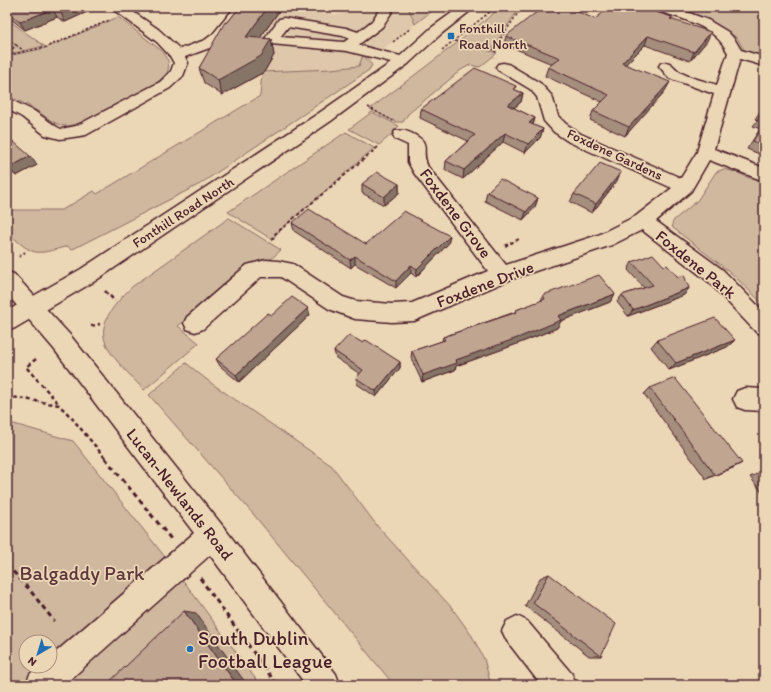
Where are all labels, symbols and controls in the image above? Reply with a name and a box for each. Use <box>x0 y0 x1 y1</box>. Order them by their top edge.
place label: Fonthill Road North <box>459 20 527 53</box>
marker: Fonthill Road North <box>446 31 456 41</box>
street label: Foxdene Gardens <box>564 125 665 184</box>
street label: Foxdene Grove <box>416 164 496 262</box>
street label: Fonthill Road North <box>129 173 238 252</box>
street label: Foxdene Park <box>652 226 740 303</box>
street label: Foxdene Drive <box>434 256 536 312</box>
street label: Lucan-Newlands Road <box>122 424 238 564</box>
park label: Balgaddy Park <box>20 561 145 585</box>
place label: South Dublin Football League <box>198 626 332 673</box>
north arrow <box>18 634 58 674</box>
marker: South Dublin Football League <box>185 644 195 654</box>
text: N <box>25 654 39 669</box>

